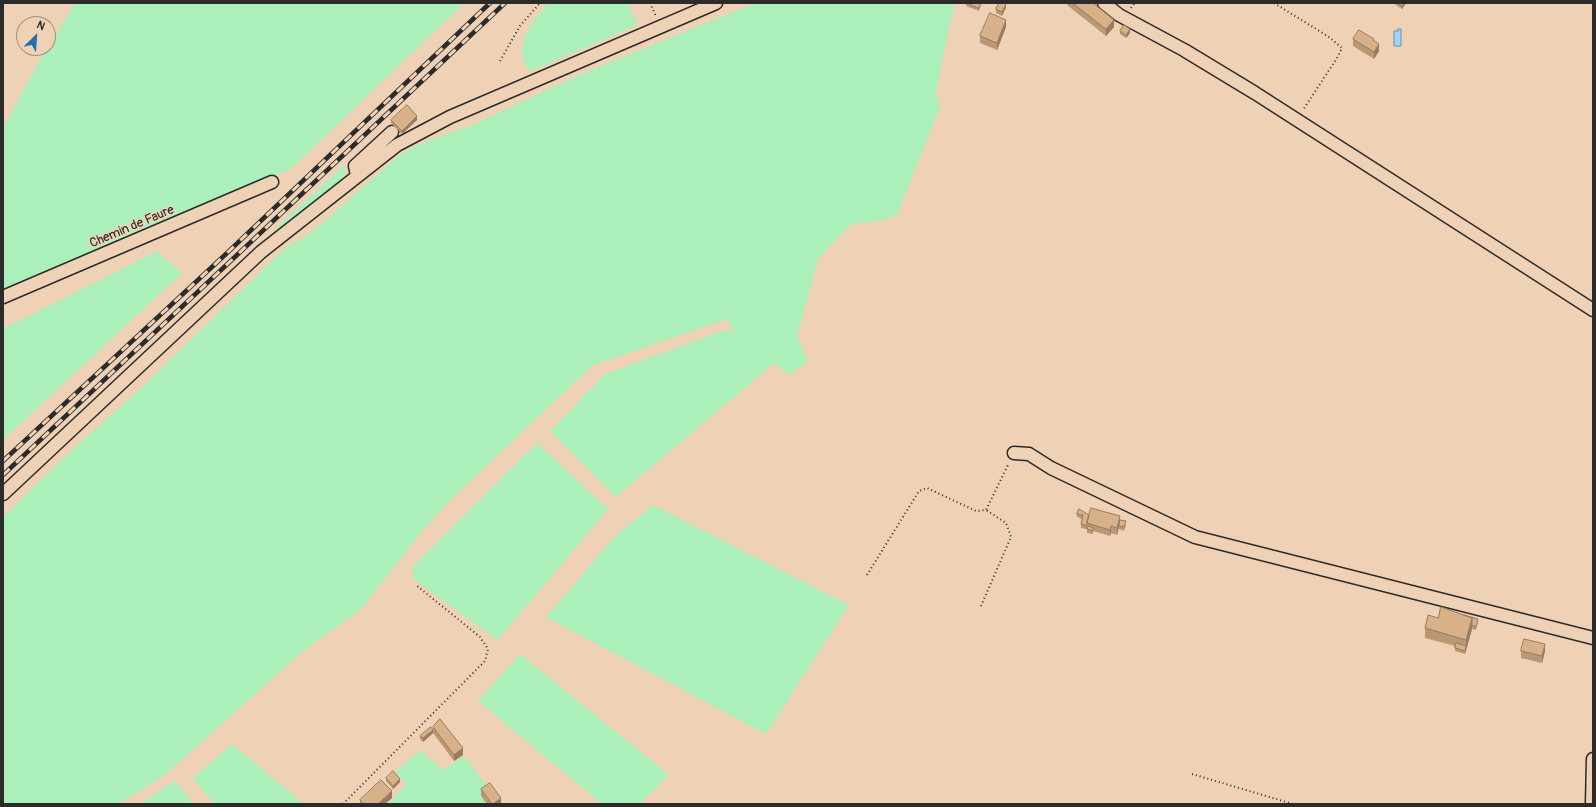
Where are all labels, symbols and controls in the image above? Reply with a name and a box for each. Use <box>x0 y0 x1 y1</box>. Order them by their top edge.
north arrow <box>16 16 56 56</box>
text: N <box>35 18 47 33</box>
street label: Chemin de Faure <box>87 202 177 252</box>

